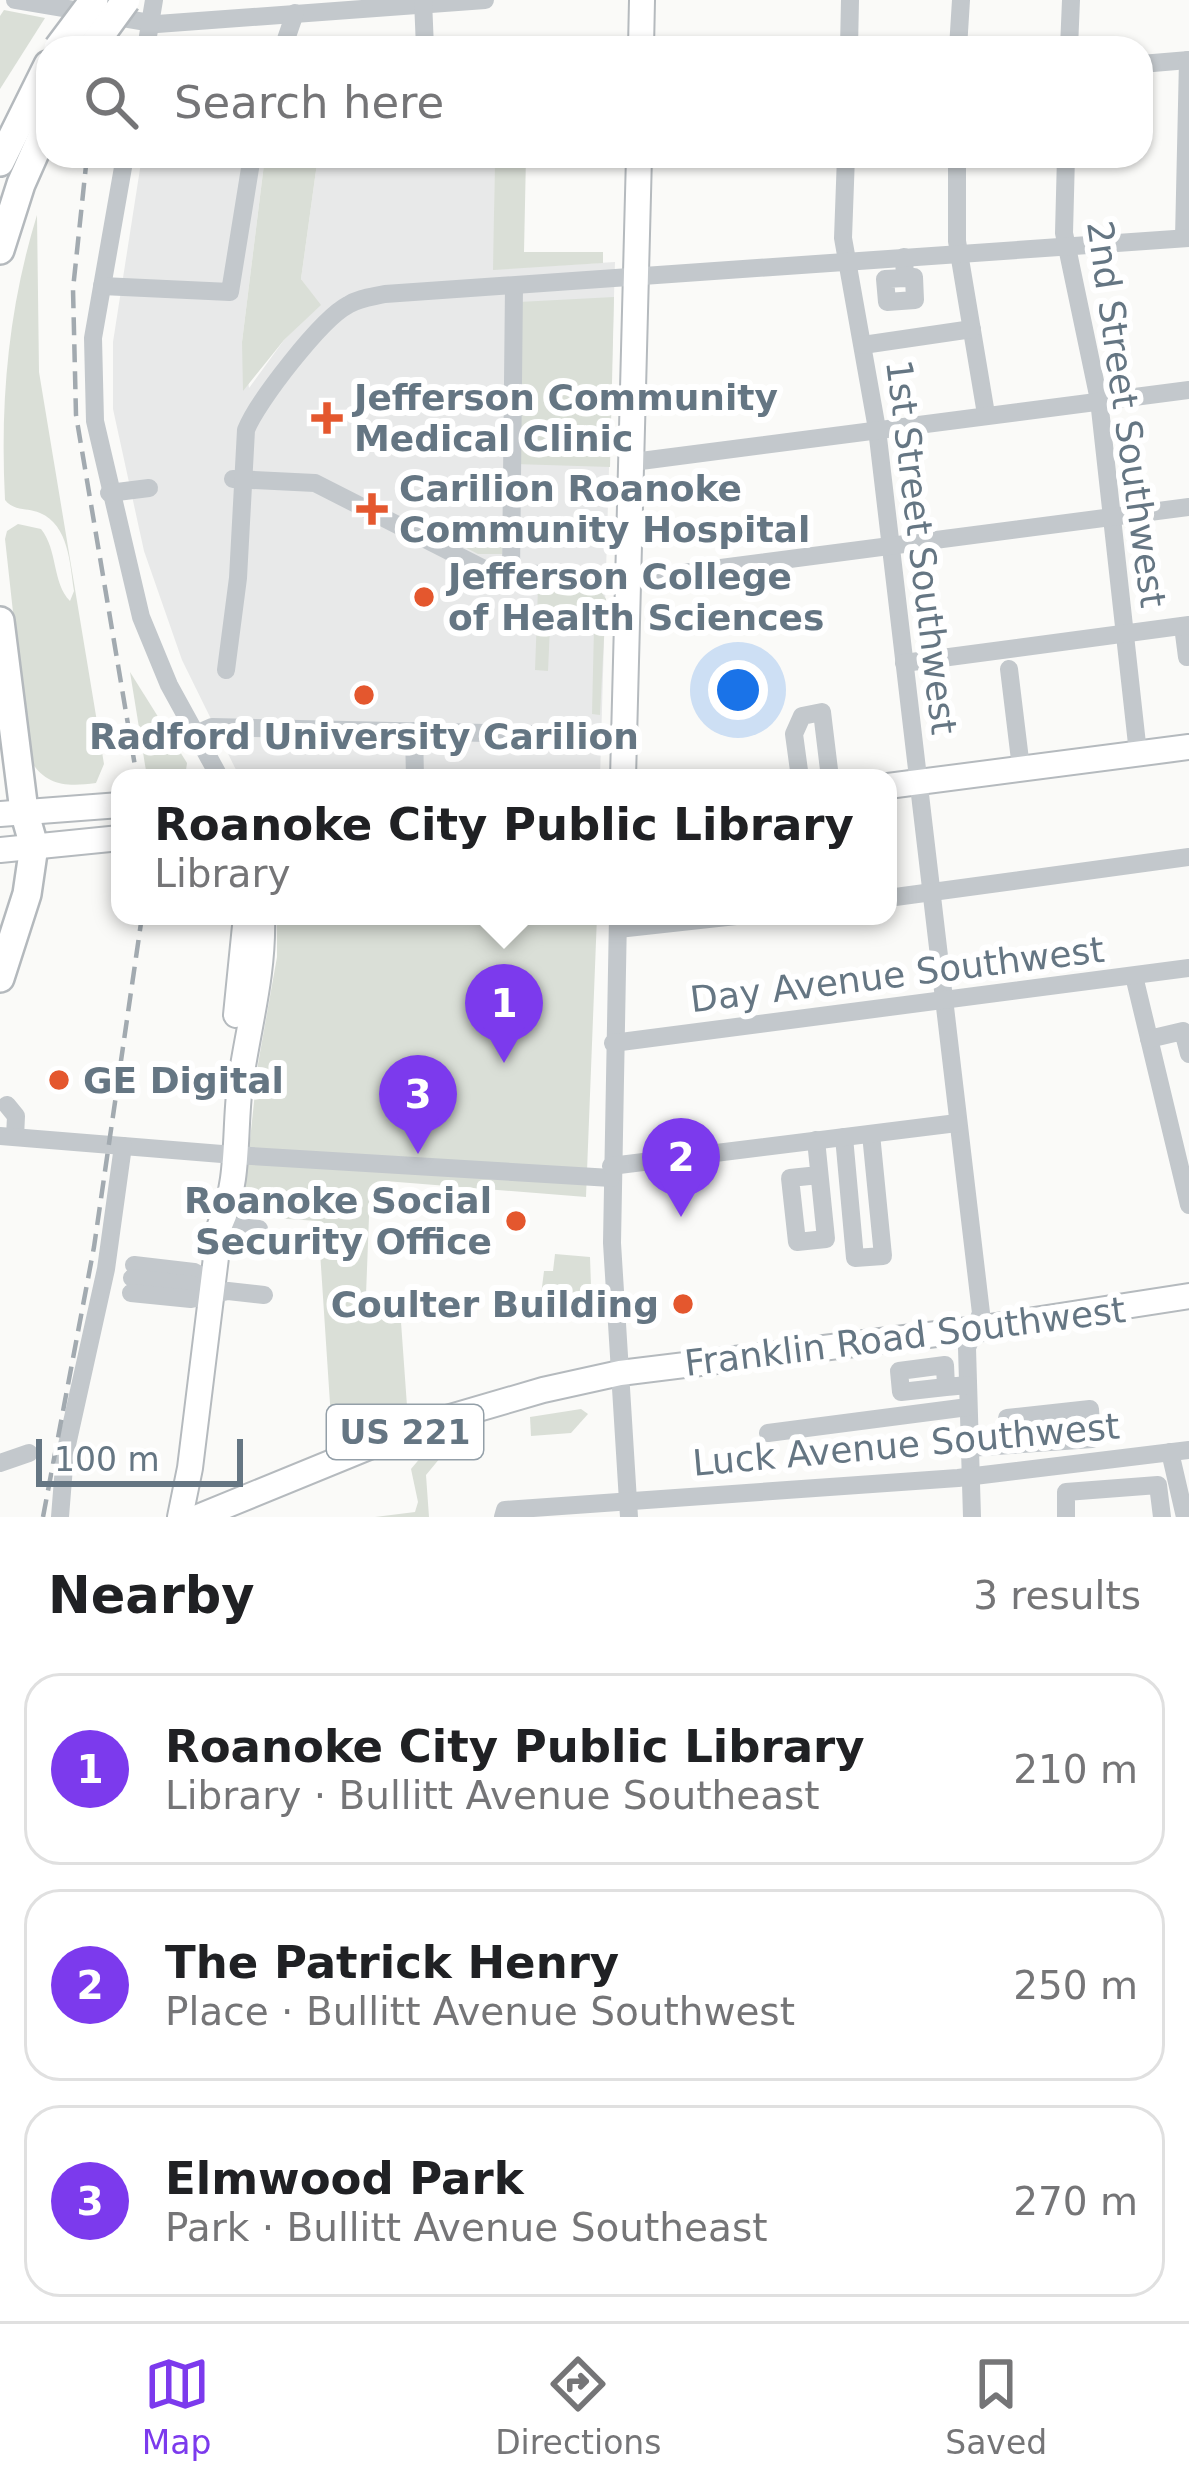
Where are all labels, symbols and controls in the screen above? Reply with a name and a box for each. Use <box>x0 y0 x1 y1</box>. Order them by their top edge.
search box <box>36 36 1153 168</box>
icon: search <box>78 69 144 135</box>
text: Search here <box>174 76 444 129</box>
street label: 2nd Street Southwest <box>1079 218 1174 610</box>
street label: 1st Street Southwest <box>878 357 965 737</box>
place label: Jefferson Community Medical Clinic <box>351 377 778 459</box>
marker: Jefferson Community Medical Clinic <box>311 402 343 434</box>
place label: Carilion Roanoke Community Hospital <box>399 468 810 550</box>
marker: Carilion Roanoke Community Hospital <box>356 493 388 525</box>
place label: Jefferson College of Health Sciences <box>445 556 824 638</box>
marker: Jefferson College of Health Sciences <box>411 584 437 610</box>
your location <box>708 660 768 720</box>
marker: Radford University Carilion <box>351 682 377 708</box>
place label: Radford University Carilion <box>89 716 639 757</box>
popup <box>111 769 897 925</box>
text: Roanoke City Public Library <box>154 798 854 851</box>
text: Library <box>154 851 291 896</box>
street label: Day Avenue Southwest <box>688 929 1106 1020</box>
pin: 1 <box>465 964 543 1063</box>
pin: 3 <box>379 1055 457 1154</box>
place label: GE Digital <box>83 1060 284 1101</box>
marker: GE Digital <box>46 1067 72 1093</box>
pin: 2 <box>642 1118 720 1217</box>
place label: Roanoke Social Security Office <box>184 1180 492 1262</box>
marker: Roanoke Social Security Office <box>503 1208 529 1234</box>
place label: Coulter Building <box>331 1284 659 1325</box>
street label: Franklin Road Southwest <box>682 1289 1128 1384</box>
marker: Coulter Building <box>670 1291 696 1317</box>
road number: US 221 <box>327 1405 483 1459</box>
street label: Luck Avenue Southwest <box>691 1405 1121 1484</box>
scale bar <box>36 1433 243 1486</box>
text: 100 m <box>54 1440 160 1479</box>
text: Nearby <box>48 1566 255 1625</box>
text: 3 results <box>973 1573 1141 1618</box>
text: Roanoke City Public Library <box>165 1720 865 1773</box>
text: 1 <box>76 1747 104 1792</box>
text: 210 m <box>1013 1747 1138 1792</box>
text: Library · Bullitt Avenue Southeast <box>165 1773 820 1818</box>
text: The Patrick Henry <box>165 1936 619 1989</box>
text: 2 <box>76 1963 104 2008</box>
text: 250 m <box>1013 1963 1138 2008</box>
text: Place · Bullitt Avenue Southwest <box>165 1989 795 2034</box>
text: Elmwood Park <box>165 2152 524 2205</box>
text: 3 <box>76 2179 104 2224</box>
text: 270 m <box>1013 2179 1138 2224</box>
text: Park · Bullitt Avenue Southeast <box>165 2205 768 2250</box>
tab: Map <box>142 2351 212 2462</box>
tab: Directions <box>495 2351 661 2462</box>
tab: Saved <box>945 2351 1047 2462</box>

